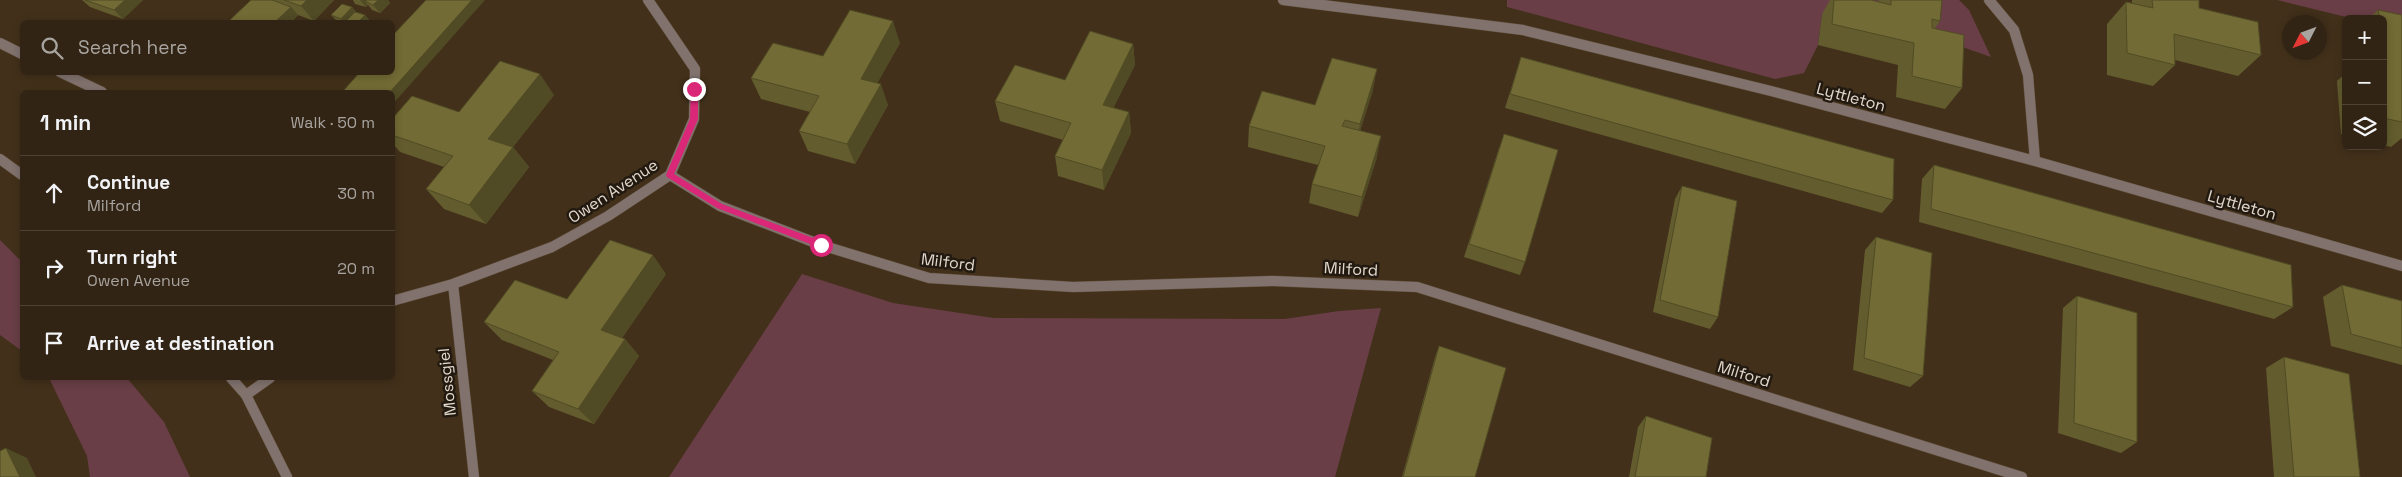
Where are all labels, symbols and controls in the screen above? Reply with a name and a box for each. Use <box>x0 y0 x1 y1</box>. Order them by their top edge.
north arrow <box>2282 15 2327 60</box>
map controls <box>2342 15 2387 150</box>
button: + <box>2342 15 2387 60</box>
search box <box>20 20 395 75</box>
icon: search <box>38 34 66 62</box>
text: Search here <box>78 35 188 60</box>
button: − <box>2342 60 2387 105</box>
route end <box>683 78 706 101</box>
street label: Lyttleton <box>1814 78 1888 116</box>
button: layers <box>2342 105 2387 150</box>
text: 1 min <box>40 109 91 136</box>
text: Walk · 50 m <box>291 112 375 133</box>
street label: Owen Avenue <box>564 154 662 228</box>
text: Continue <box>87 170 170 195</box>
icon: ahead <box>40 179 68 207</box>
text: 30 m <box>337 183 375 204</box>
street label: Lyttleton <box>2205 185 2279 225</box>
text: Milford <box>87 195 141 216</box>
route start <box>810 234 833 257</box>
text: Turn right <box>87 245 177 270</box>
street label: Milford <box>920 248 976 276</box>
icon: right <box>40 254 68 282</box>
street label: Milford <box>1323 257 1379 281</box>
text: 20 m <box>337 258 375 279</box>
text: Owen Avenue <box>87 270 190 291</box>
icon: arrive <box>40 329 68 357</box>
text: Arrive at destination <box>87 331 275 356</box>
street label: Mossgiel <box>433 347 461 417</box>
street label: Milford <box>1715 356 1773 392</box>

